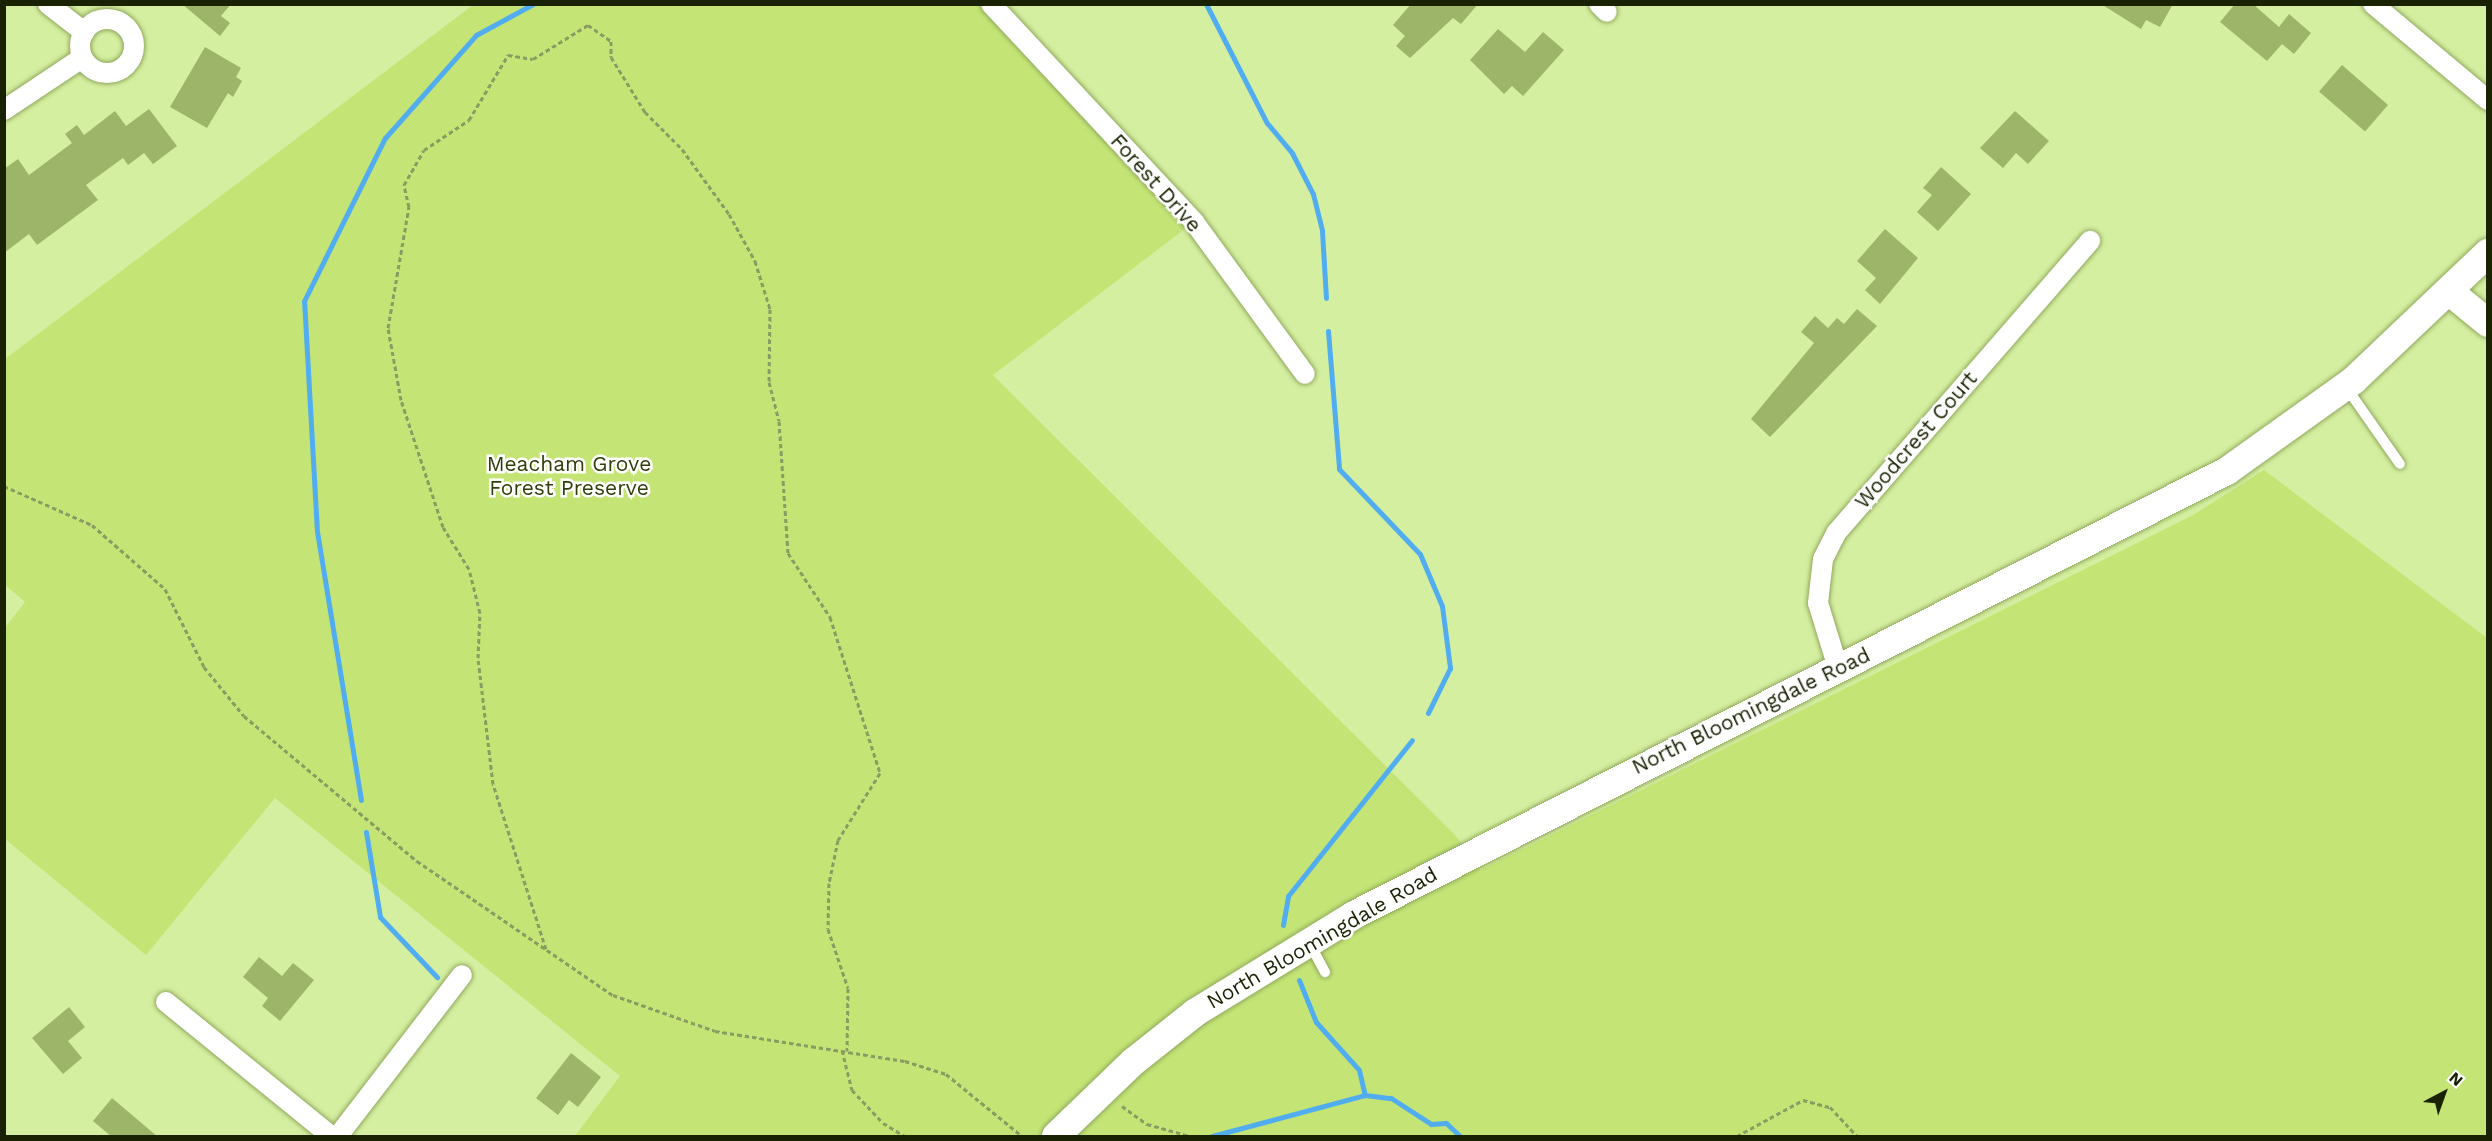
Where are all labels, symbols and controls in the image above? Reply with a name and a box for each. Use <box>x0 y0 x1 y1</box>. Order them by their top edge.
street label: Forest Drive <box>1105 129 1207 237</box>
street label: Woodcrest Court <box>1850 366 1982 514</box>
park label: Meacham Grove Forest Preserve <box>487 451 651 501</box>
street label: North Bloomingdale Road <box>1628 642 1874 780</box>
street label: North Bloomingdale Road <box>1202 862 1442 1014</box>
north arrow <box>2414 1063 2474 1123</box>
text: N <box>2445 1068 2467 1090</box>

